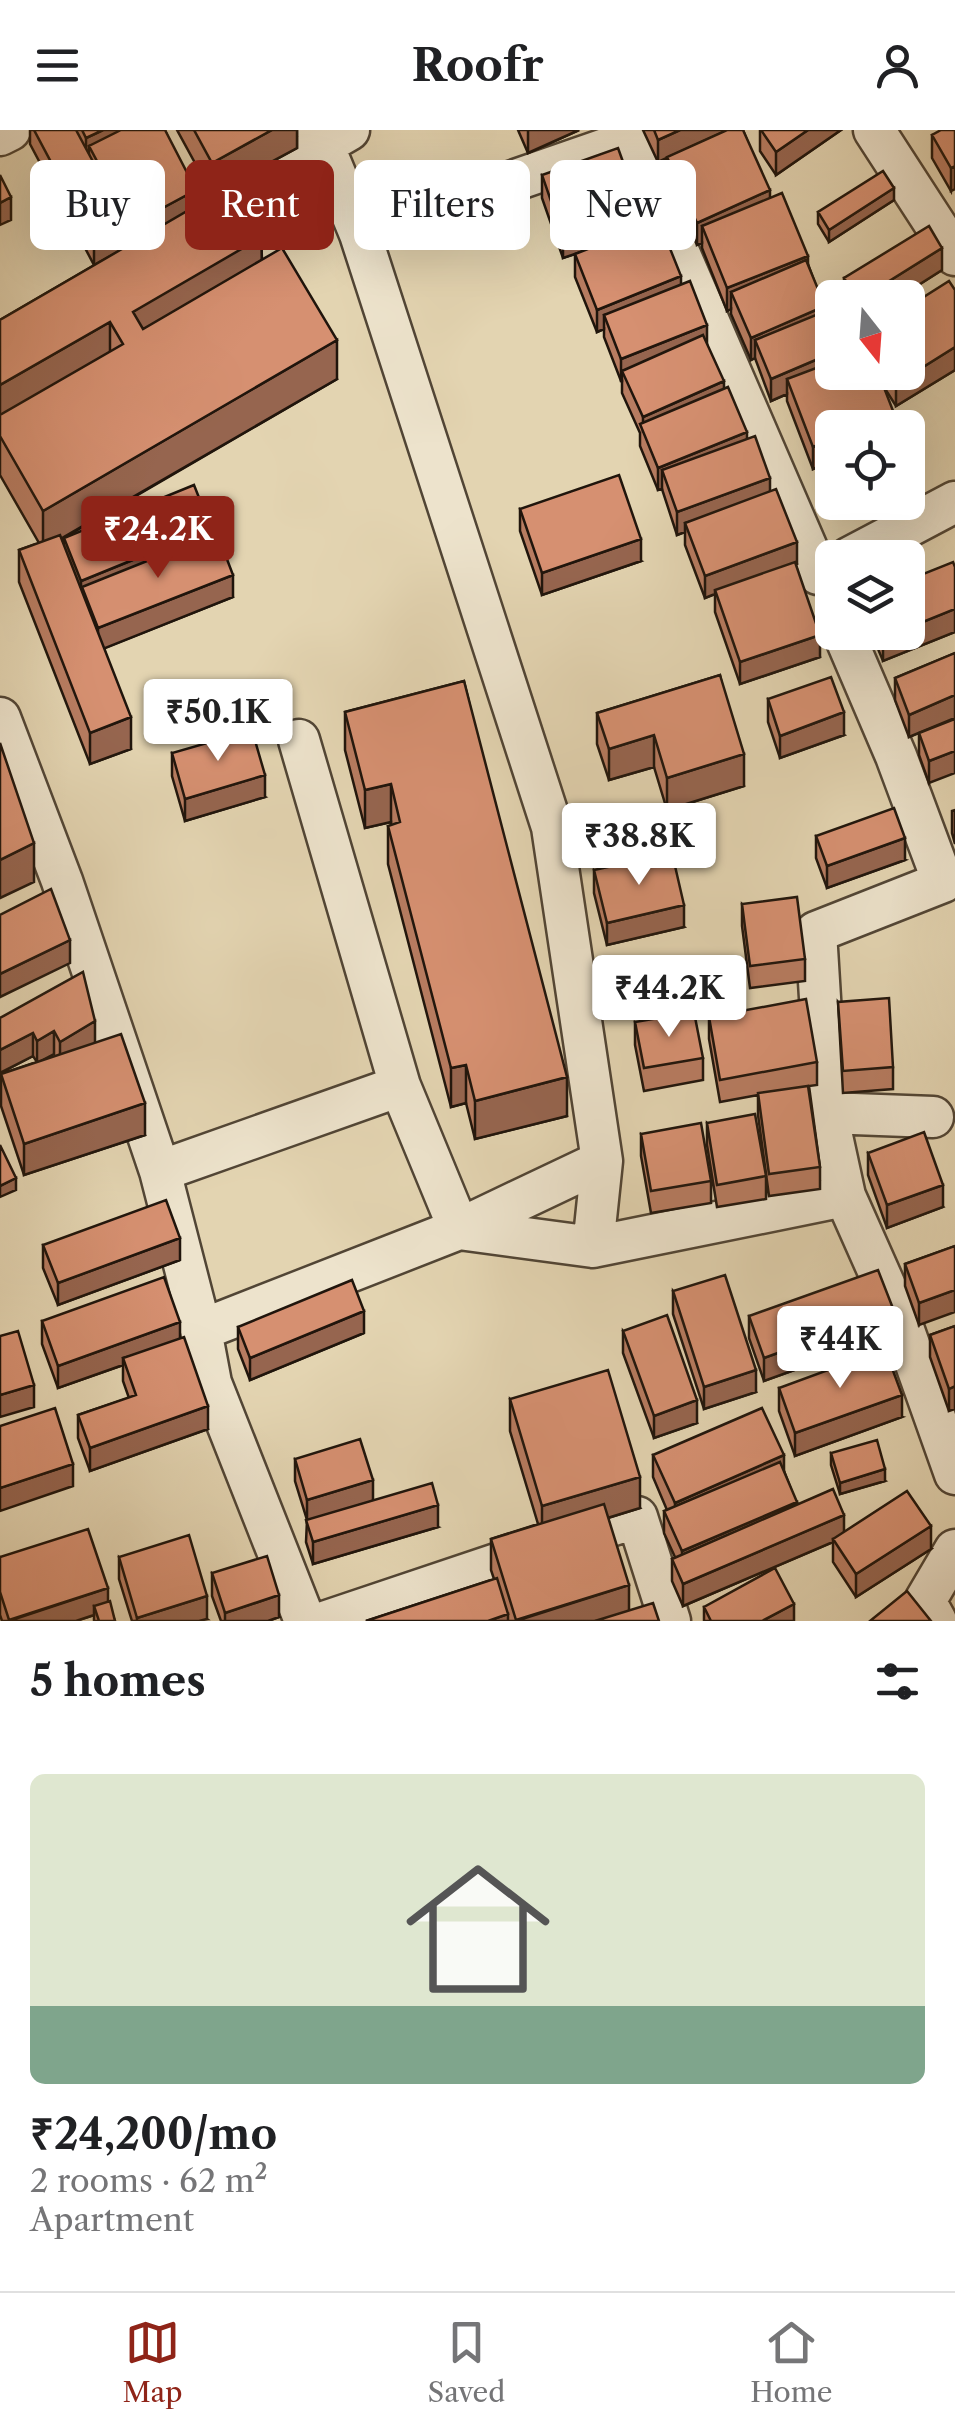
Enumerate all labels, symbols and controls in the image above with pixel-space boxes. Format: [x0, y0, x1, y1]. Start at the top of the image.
text: Roofr [411, 37, 544, 93]
icon: menu [30, 38, 85, 93]
icon: person [870, 38, 925, 93]
chip: Buy [30, 160, 165, 250]
chip: Rent [185, 160, 334, 250]
chip: Filters [354, 160, 530, 250]
chip: New [550, 160, 696, 250]
north arrow [815, 280, 925, 390]
map controls [815, 280, 925, 650]
button: locate [815, 410, 925, 520]
pin: ₹24.2K [77, 496, 239, 581]
text: ₹24.2K [103, 509, 213, 548]
button: layers [815, 540, 925, 650]
pin: ₹50.1K [137, 679, 299, 764]
text: ₹50.1K [166, 692, 270, 731]
pin: ₹38.8K [558, 803, 720, 888]
text: ₹38.8K [584, 816, 694, 855]
pin: ₹44.2K [588, 955, 750, 1040]
text: ₹44.2K [614, 968, 724, 1007]
pin: ₹44K [781, 1306, 899, 1391]
text: ₹44K [799, 1319, 881, 1358]
icon: filters [870, 1654, 925, 1709]
text: 5 homes [30, 1655, 206, 1707]
icon: home [388, 1839, 568, 2019]
text: ₹24,200/mo [30, 2108, 277, 2160]
text: 2 rooms · 62 m² [30, 2161, 268, 2200]
text: Apartment [30, 2200, 194, 2239]
tab: Map [122, 2315, 183, 2409]
tab: Saved [428, 2315, 505, 2409]
tab: Home [750, 2315, 833, 2409]

